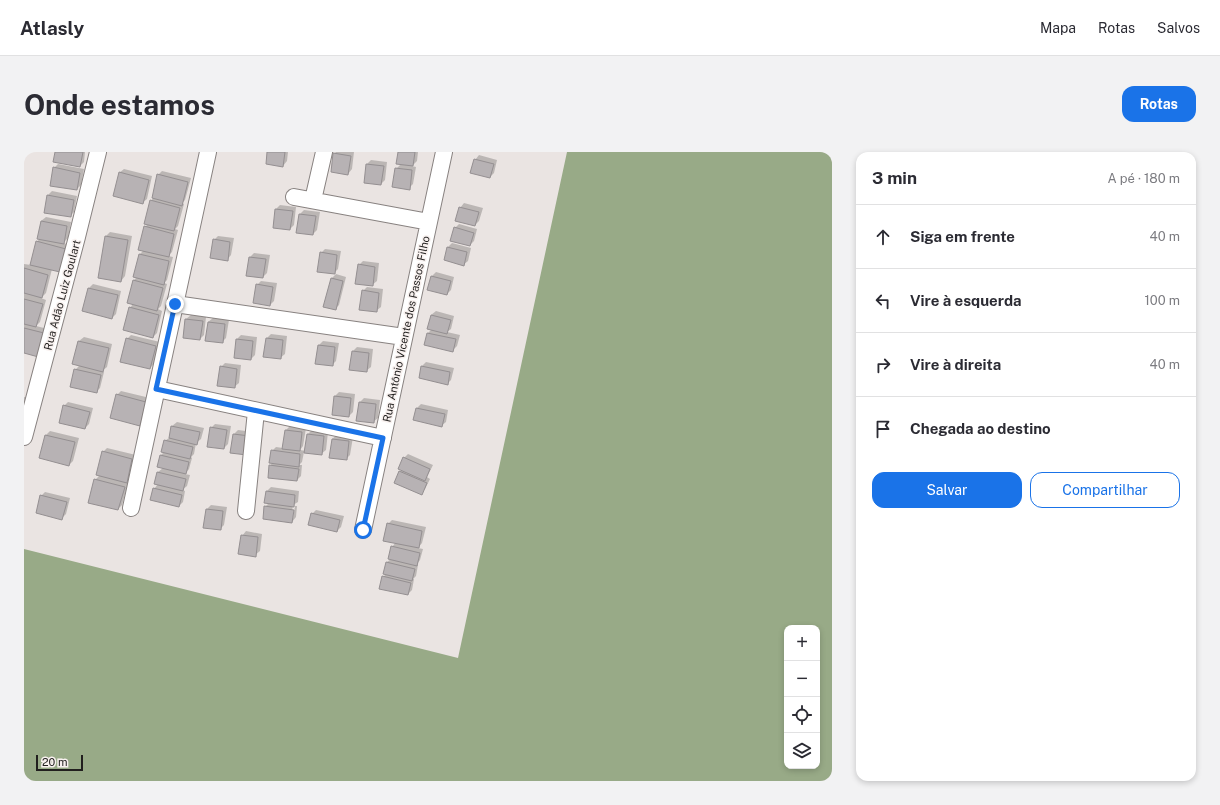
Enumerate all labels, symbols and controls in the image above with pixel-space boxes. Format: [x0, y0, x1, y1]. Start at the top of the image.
text: Atlasly [20, 17, 84, 39]
text: Mapa [1040, 20, 1076, 36]
text: Rotas [1098, 20, 1135, 36]
text: Salvos [1157, 20, 1200, 36]
button: Rotas [1122, 86, 1196, 122]
text: Onde estamos [24, 88, 215, 121]
text: 3 min [872, 168, 917, 188]
text: A pé · 180 m [1107, 171, 1180, 186]
icon: ahead [872, 226, 894, 248]
text: Siga em frente [910, 228, 1015, 245]
text: 40 m [1149, 229, 1180, 244]
street label: Rua Antônio Vicente dos Passos Filho [380, 235, 432, 423]
street label: Rua Adão Luiz Goulart [41, 239, 83, 351]
icon: left [872, 290, 894, 312]
text: Vire à esquerda [910, 292, 1022, 309]
text: 100 m [1144, 293, 1180, 308]
route end [166, 295, 184, 313]
icon: right [872, 354, 894, 376]
text: Vire à direita [910, 356, 1001, 373]
text: 40 m [1149, 357, 1180, 372]
icon: arrive [872, 418, 894, 440]
text: Chegada ao destino [910, 420, 1051, 437]
button: Salvar [872, 472, 1022, 508]
button: Compartilhar [1030, 472, 1180, 508]
route start [354, 521, 372, 539]
map controls [784, 625, 820, 769]
button: + [784, 625, 820, 661]
button: − [784, 661, 820, 697]
button: locate [784, 697, 820, 733]
button: layers [784, 733, 820, 769]
scale bar [36, 753, 83, 772]
text: 20 m [42, 756, 67, 768]

